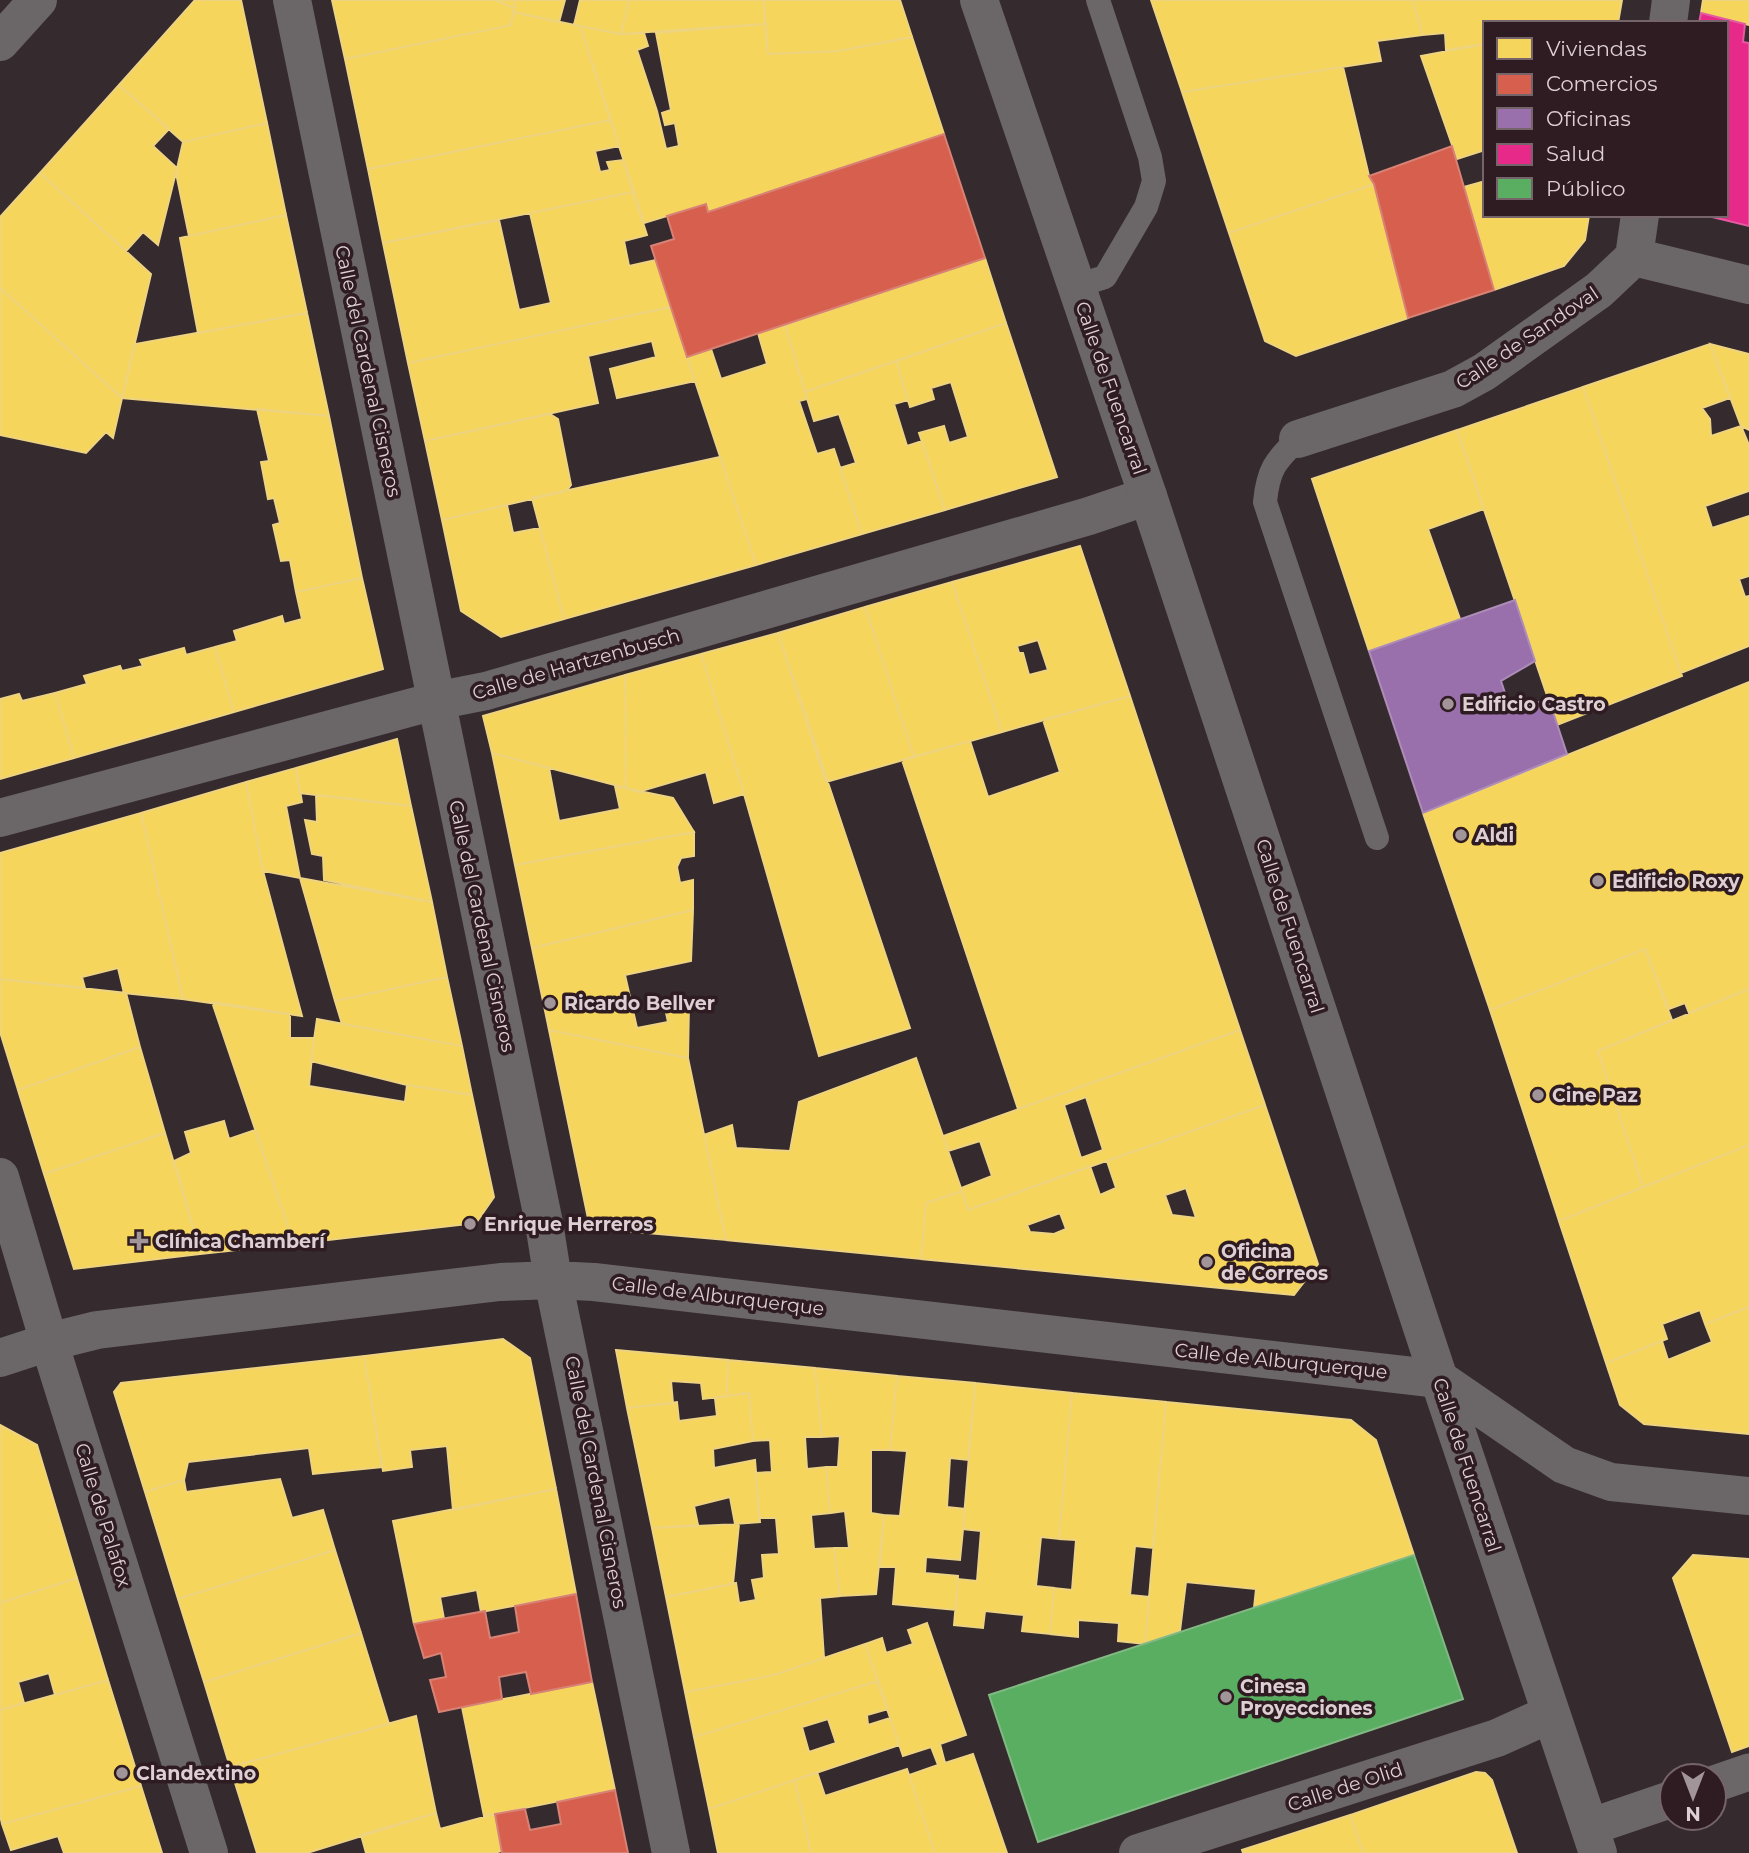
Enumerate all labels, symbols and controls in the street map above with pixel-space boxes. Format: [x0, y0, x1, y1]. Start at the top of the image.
legend [1483, 21, 1728, 217]
text: Viviendas [1546, 36, 1647, 61]
text: Comercios [1546, 71, 1657, 96]
text: Oficinas [1546, 106, 1631, 131]
text: Salud [1546, 141, 1605, 166]
text: Público [1546, 176, 1626, 201]
street label: Calle del Cardenal Cisneros [330, 243, 406, 499]
street label: Calle de Sandoval [1451, 282, 1603, 394]
street label: Calle de Fuencarral [1071, 298, 1151, 478]
street label: Calle de Hartzenbusch [469, 623, 683, 705]
place label: Edificio Castro [1462, 693, 1606, 716]
marker: Edificio Castro [1440, 696, 1456, 712]
street label: Calle del Cardenal Cisneros [444, 798, 520, 1054]
place label: Aldi [1474, 824, 1514, 847]
marker: Aldi [1453, 827, 1469, 843]
street label: Calle de Fuencarral [1251, 836, 1329, 1016]
place label: Edificio Roxy [1612, 870, 1740, 893]
marker: Edificio Roxy [1590, 873, 1606, 889]
place label: Ricardo Bellver [564, 992, 715, 1015]
marker: Ricardo Bellver [542, 995, 558, 1011]
place label: Cine Paz [1552, 1084, 1638, 1107]
marker: Cine Paz [1530, 1087, 1546, 1103]
place label: Enrique Herreros [484, 1213, 653, 1236]
marker: Enrique Herreros [462, 1216, 478, 1232]
place label: Clínica Chamberí [155, 1230, 326, 1253]
marker: Clínica Chamberí [129, 1231, 149, 1251]
place label: Oficina de Correos [1221, 1240, 1328, 1285]
marker: Oficina de Correos [1199, 1254, 1215, 1270]
street label: Calle de Alburquerque [610, 1272, 826, 1320]
street label: Calle de Alburquerque [1173, 1338, 1389, 1384]
street label: Calle del Cardenal Cisneros [560, 1354, 632, 1610]
street label: Calle de Fuencarral [1428, 1375, 1506, 1555]
street label: Calle de Palafox [70, 1440, 136, 1590]
place label: Cinesa Proyecciones [1240, 1675, 1373, 1720]
marker: Cinesa Proyecciones [1218, 1689, 1234, 1705]
street label: Calle de Olid [1285, 1758, 1405, 1816]
place label: Clandextino [136, 1762, 256, 1785]
north arrow [1658, 1762, 1728, 1832]
marker: Clandextino [114, 1765, 130, 1781]
text: N [1685, 1802, 1701, 1825]

